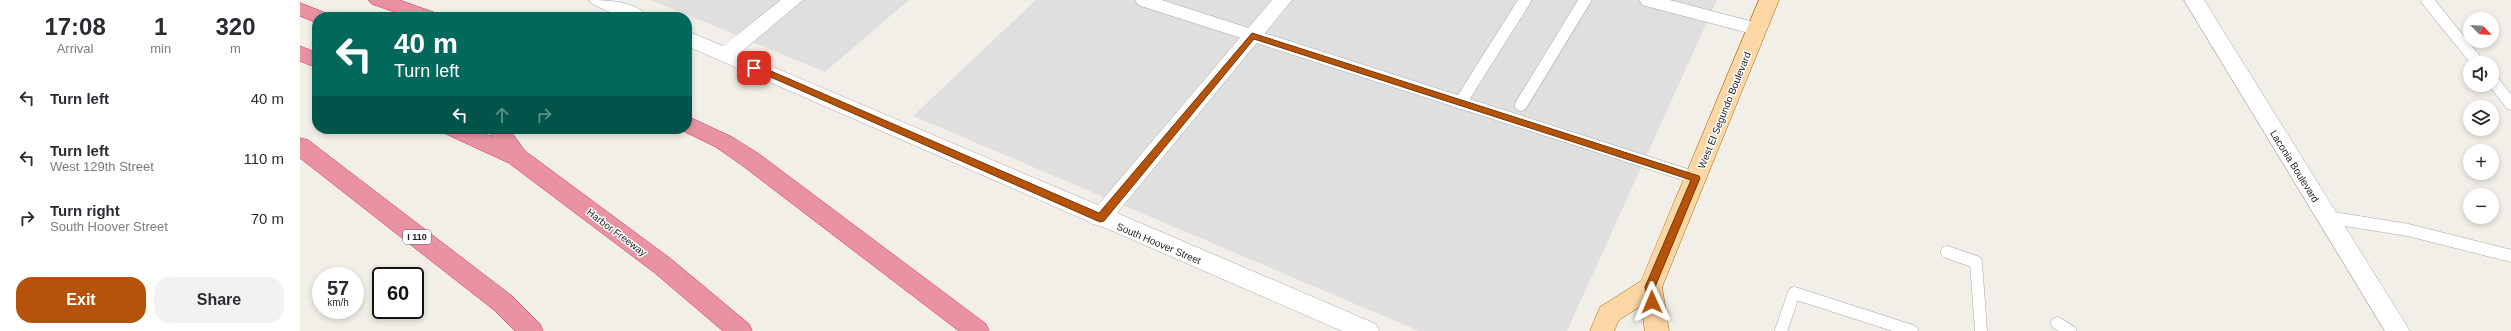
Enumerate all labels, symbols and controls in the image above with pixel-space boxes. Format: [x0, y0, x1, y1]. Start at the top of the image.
north arrow [2463, 12, 2499, 48]
map controls [2463, 12, 2499, 224]
text: 17:08 [44, 13, 106, 40]
text: 1 [154, 13, 167, 40]
text: 320 [216, 13, 256, 40]
icon: left [328, 28, 380, 80]
text: 40 m [394, 28, 458, 59]
text: Arrival [57, 41, 94, 56]
text: min [150, 41, 171, 56]
text: m [230, 41, 241, 56]
street label: West El Segundo Boulevard [1696, 50, 1753, 170]
pin [737, 51, 771, 85]
button: sound [2463, 56, 2499, 92]
icon: arrive [743, 57, 765, 79]
text: Turn left [394, 61, 459, 81]
icon: left [16, 87, 38, 109]
text: Turn left [50, 90, 109, 107]
text: 40 m [251, 90, 284, 107]
button: layers [2463, 100, 2499, 136]
icon: left [449, 104, 471, 126]
icon: ahead [491, 104, 513, 126]
icon: right [533, 104, 555, 126]
street label: Laconia Boulevard [2268, 128, 2321, 204]
text: Turn left [50, 142, 109, 159]
button: + [2463, 144, 2499, 180]
icon: left [16, 147, 38, 169]
text: 110 m [243, 150, 284, 167]
text: West 129th Street [50, 159, 154, 174]
button: − [2463, 188, 2499, 224]
text: Turn right [50, 202, 120, 219]
street label: Harbor Freeway [585, 206, 649, 258]
icon: right [16, 207, 38, 229]
text: 70 m [251, 210, 284, 227]
text: South Hoover Street [50, 219, 168, 234]
street label: South Hoover Street [1115, 221, 1203, 266]
road number: I 110 [403, 230, 431, 244]
speed limit sign: 60 [372, 267, 424, 319]
button: Exit [16, 277, 146, 323]
button: Share [154, 277, 284, 323]
text: 57 [327, 277, 349, 299]
position arrow [1631, 281, 1673, 323]
text: km/h [327, 297, 349, 308]

